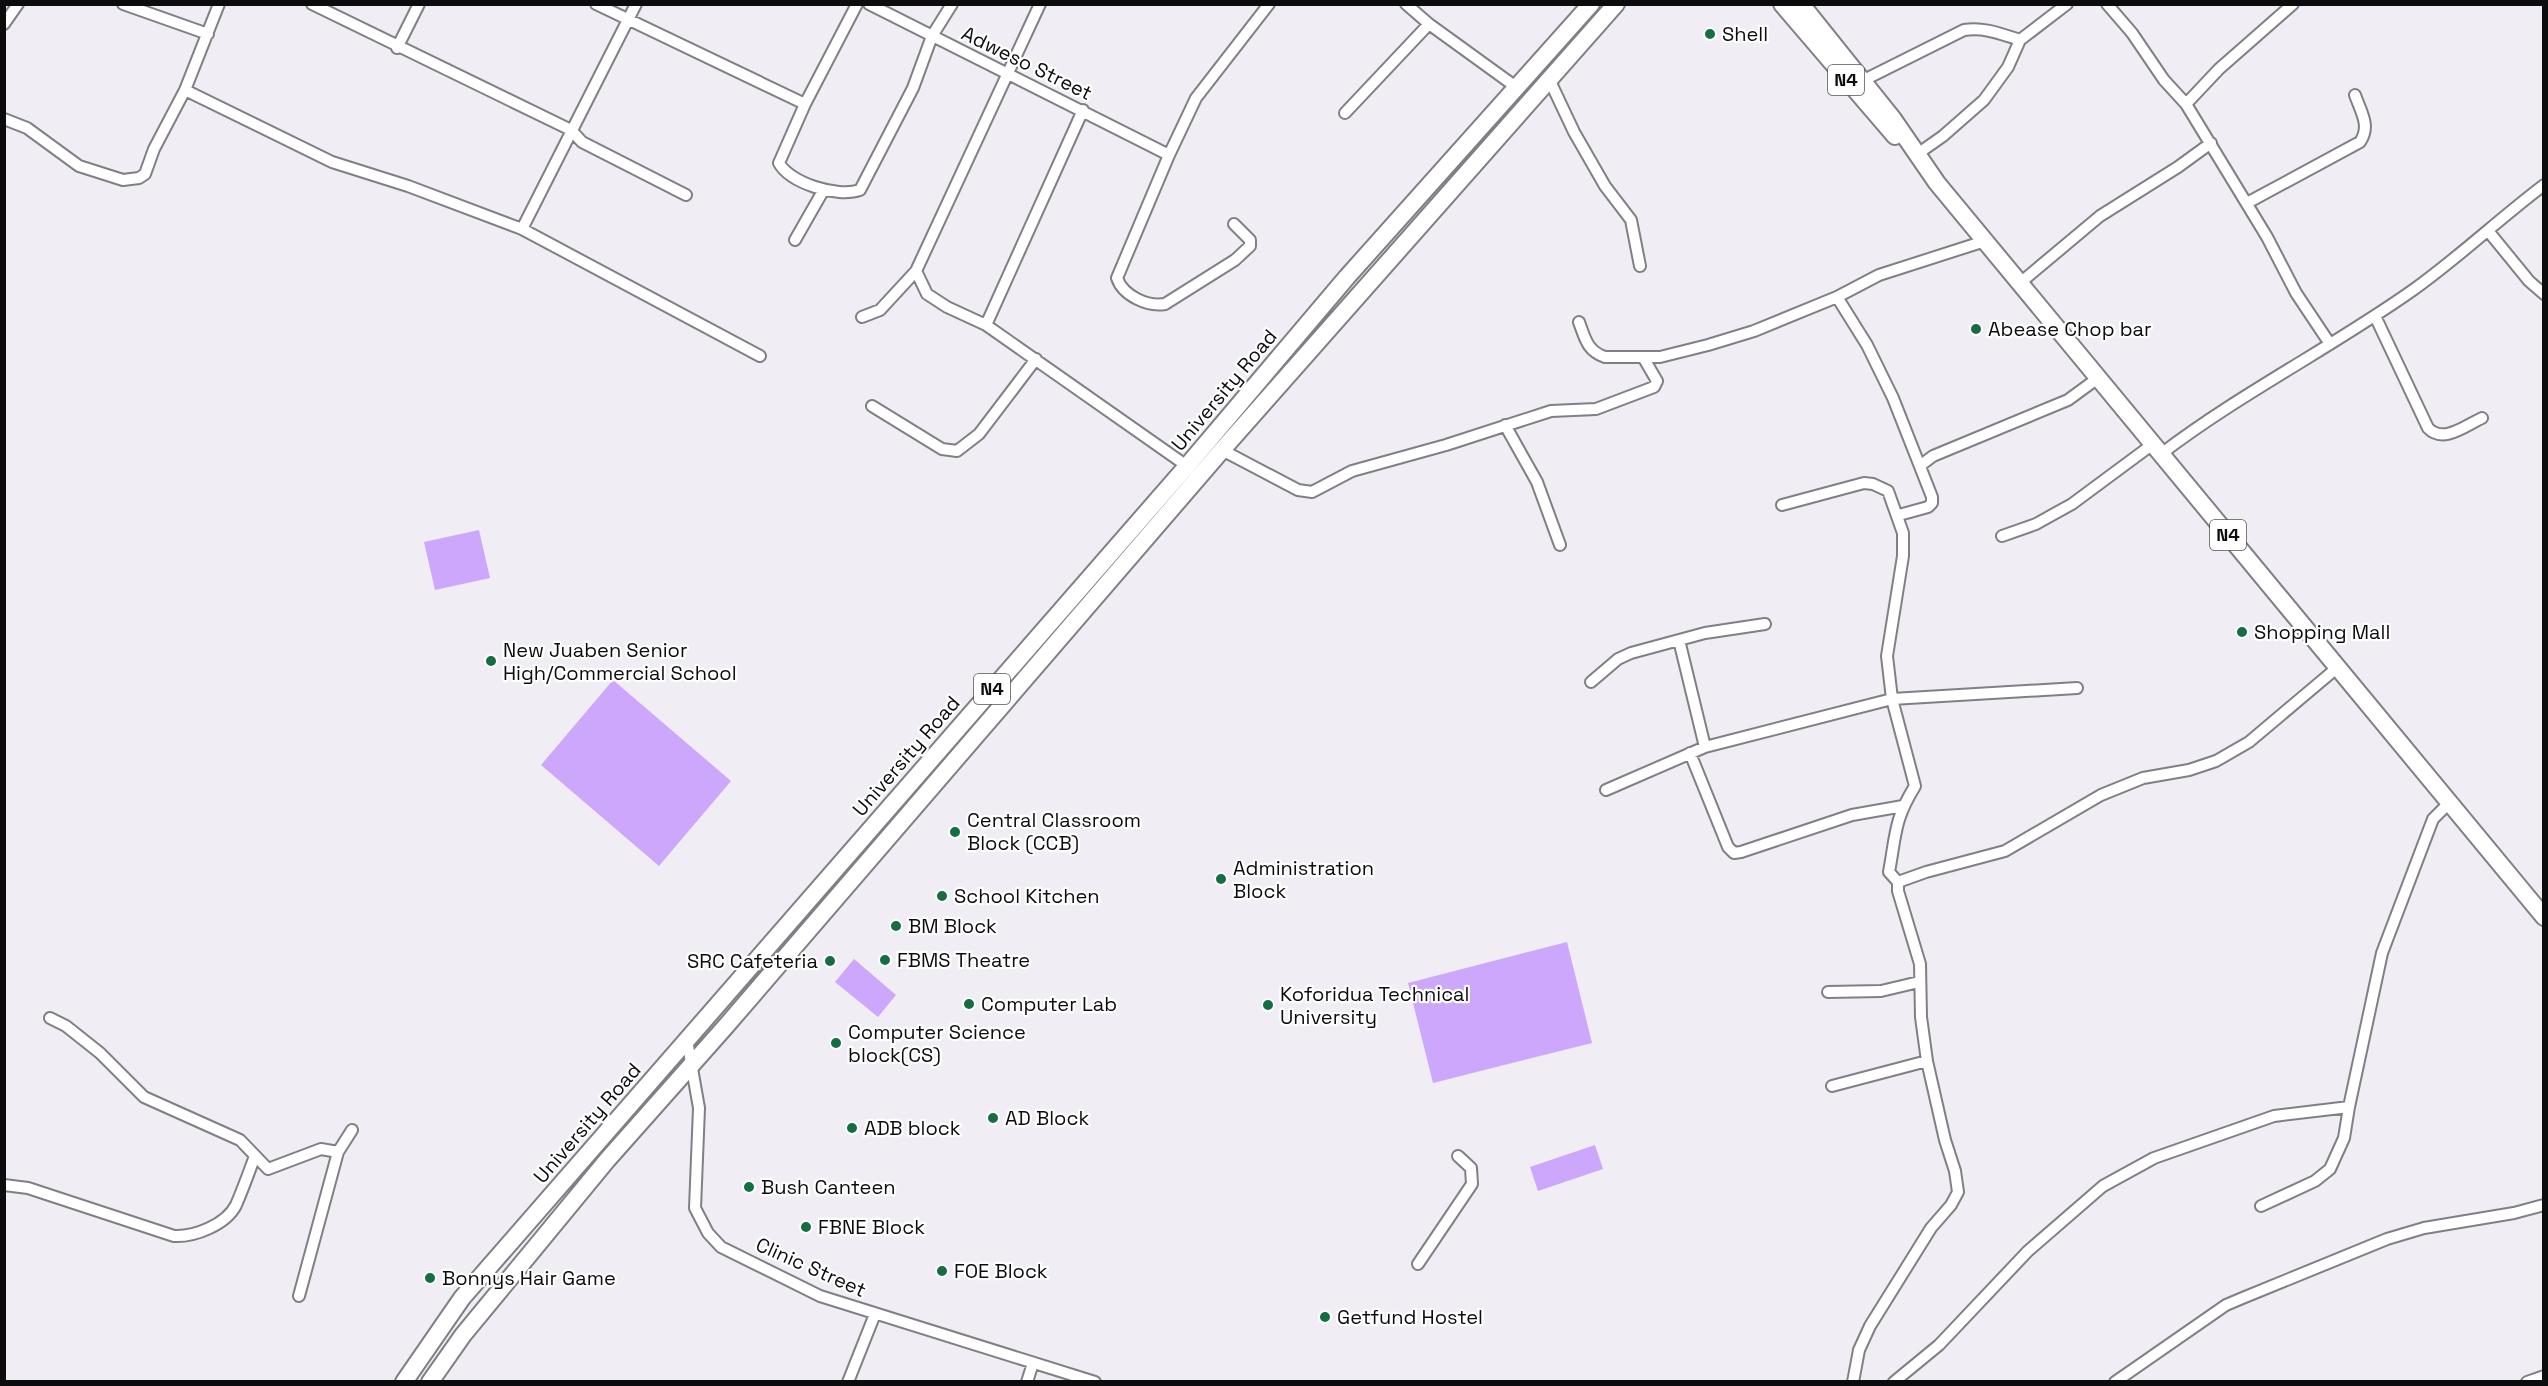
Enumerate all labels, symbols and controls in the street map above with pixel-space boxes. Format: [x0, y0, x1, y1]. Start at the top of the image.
street label: Adweso Street [957, 20, 1097, 106]
place label: Shell [1722, 21, 1768, 47]
marker: Shell [1703, 27, 1717, 41]
road number: N4 [1828, 65, 1864, 95]
place label: Abease Chop bar [1988, 316, 2152, 342]
marker: Abease Chop bar [1969, 322, 1983, 336]
street label: University Road [1165, 324, 1283, 456]
road number: N4 [2210, 520, 2246, 550]
place label: Shopping Mall [2254, 619, 2390, 645]
marker: Shopping Mall [2235, 625, 2249, 639]
place label: New Juaben Senior High/Commercial School [503, 637, 737, 686]
marker: New Juaben Senior High/Commercial School [484, 654, 498, 668]
road number: N4 [974, 674, 1010, 704]
street label: University Road [847, 690, 965, 822]
place label: Central Classroom Block (CCB) [967, 807, 1141, 856]
marker: Central Classroom Block (CCB) [948, 825, 962, 839]
place label: Administration Block [1233, 855, 1374, 904]
marker: Administration Block [1214, 872, 1228, 886]
place label: School Kitchen [954, 883, 1100, 909]
marker: School Kitchen [935, 889, 949, 903]
place label: BM Block [908, 913, 997, 939]
marker: BM Block [889, 919, 903, 933]
place label: FBMS Theatre [897, 947, 1030, 973]
place label: SRC Cafeteria [687, 948, 818, 974]
marker: FBMS Theatre [878, 953, 892, 967]
marker: SRC Cafeteria [823, 954, 837, 968]
place label: Koforidua Technical University [1280, 981, 1470, 1030]
place label: Computer Lab [981, 991, 1117, 1017]
marker: Computer Lab [962, 997, 976, 1011]
marker: Koforidua Technical University [1261, 998, 1275, 1012]
place label: Computer Science block(CS) [848, 1019, 1026, 1068]
marker: Computer Science block(CS) [829, 1036, 843, 1050]
street label: University Road [528, 1057, 646, 1189]
place label: AD Block [1005, 1105, 1089, 1131]
marker: AD Block [986, 1111, 1000, 1125]
place label: ADB block [864, 1115, 961, 1141]
marker: ADB block [845, 1121, 859, 1135]
place label: Bush Canteen [761, 1174, 896, 1200]
marker: Bush Canteen [742, 1180, 756, 1194]
place label: FBNE Block [818, 1214, 925, 1240]
marker: FBNE Block [799, 1220, 813, 1234]
street label: Clinic Street [752, 1231, 870, 1303]
place label: FOE Block [954, 1258, 1048, 1284]
marker: FOE Block [935, 1264, 949, 1278]
place label: Bonnys Hair Game [442, 1265, 616, 1291]
marker: Bonnys Hair Game [423, 1271, 437, 1285]
place label: Getfund Hostel [1337, 1304, 1483, 1330]
marker: Getfund Hostel [1318, 1310, 1332, 1324]

